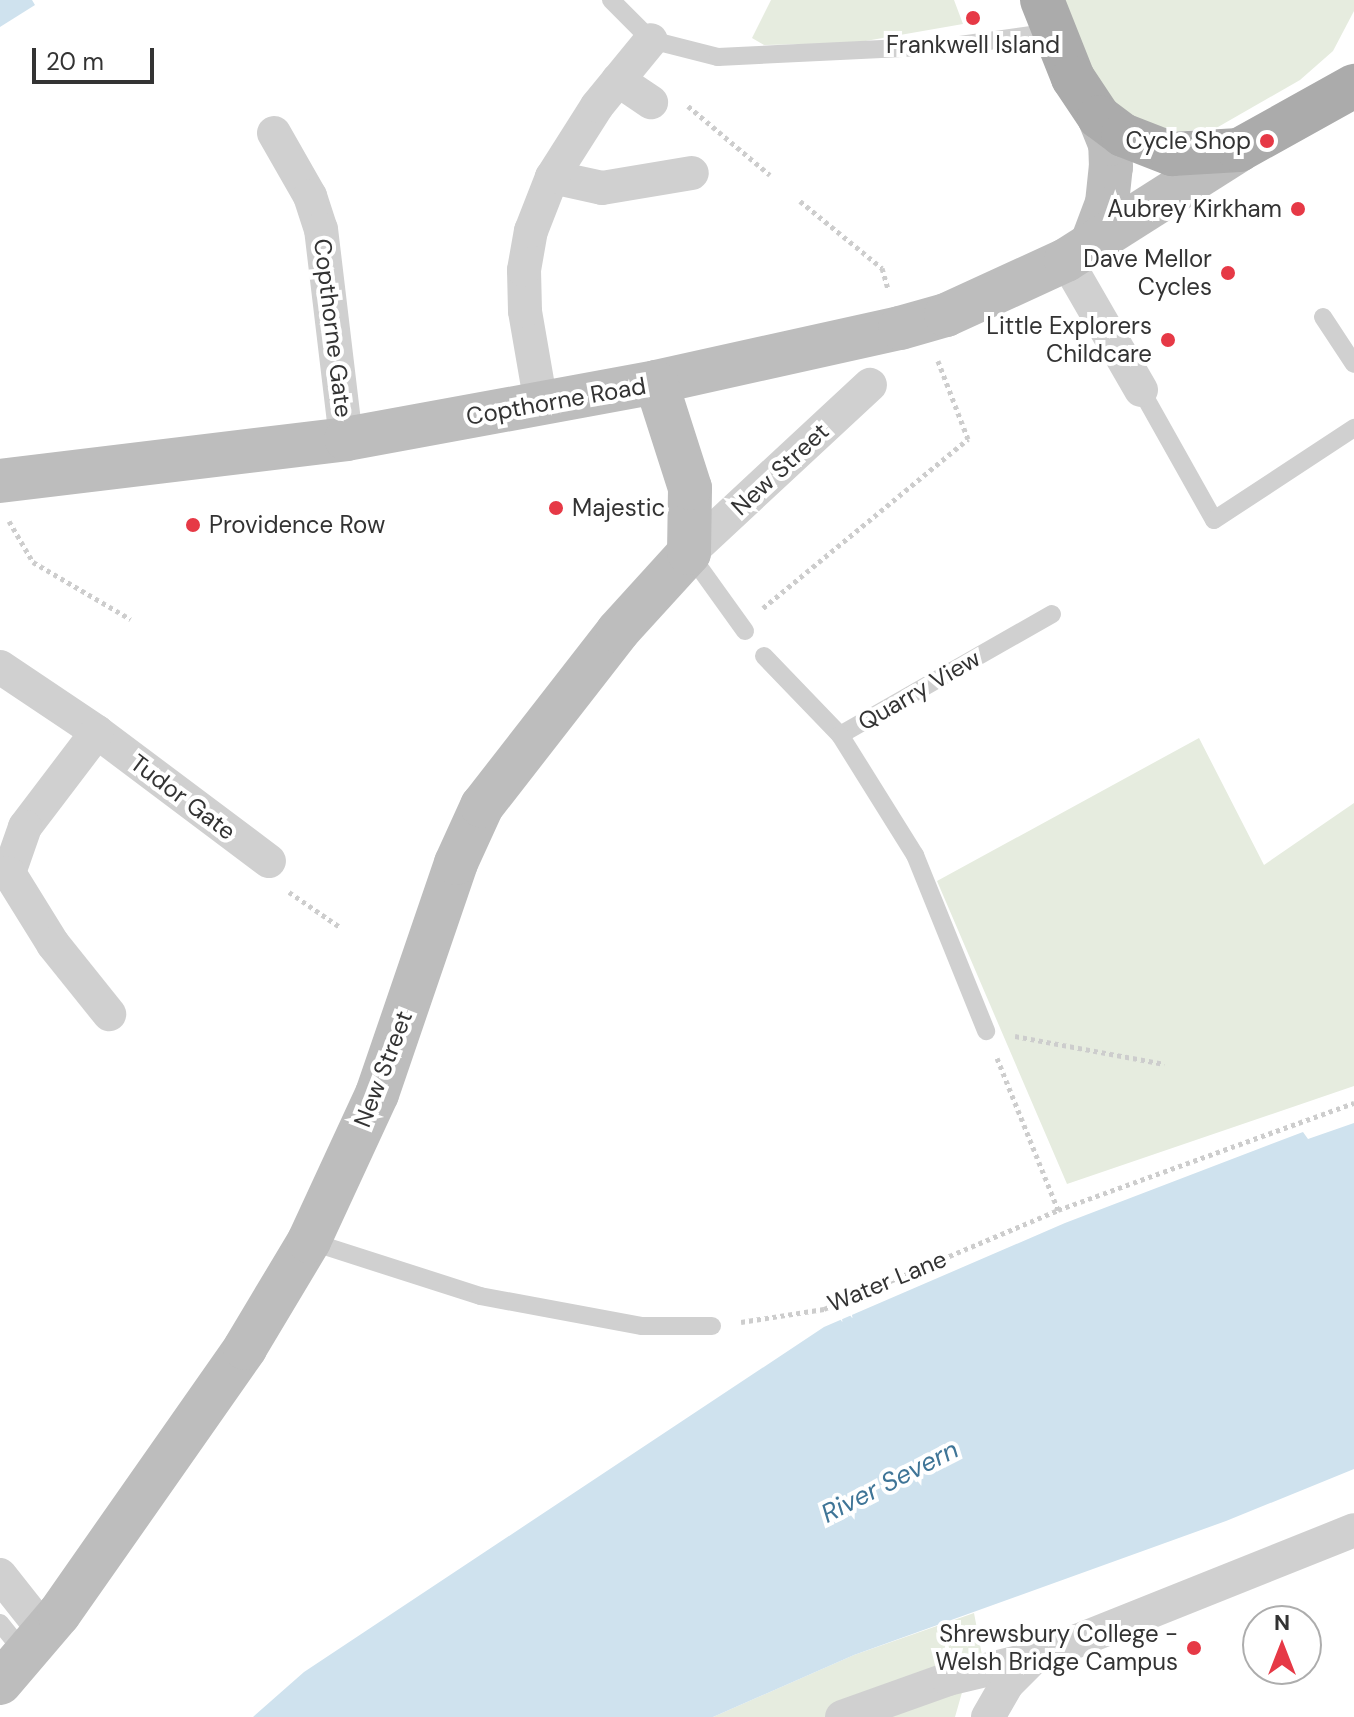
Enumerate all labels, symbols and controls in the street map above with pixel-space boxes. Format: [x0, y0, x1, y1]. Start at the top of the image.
marker: Frankwell Island [964, 9, 982, 27]
place label: Frankwell Island [886, 31, 1060, 59]
scale bar [36, 32, 158, 82]
text: 20 m [46, 46, 104, 77]
place label: Cycle Shop [1126, 127, 1251, 155]
marker: Cycle Shop [1258, 132, 1276, 150]
place label: Aubrey Kirkham [1107, 195, 1282, 223]
marker: Aubrey Kirkham [1289, 200, 1307, 218]
street label: Copthorne Gate [308, 237, 358, 419]
place label: Dave Mellor Cycles [1083, 245, 1212, 301]
marker: Dave Mellor Cycles [1219, 264, 1237, 282]
place label: Little Explorers Childcare [986, 312, 1152, 368]
marker: Little Explorers Childcare [1159, 331, 1177, 349]
street label: Copthorne Road [464, 371, 648, 431]
street label: New Street [725, 417, 835, 521]
place label: Majestic [572, 494, 665, 522]
marker: Majestic [547, 499, 565, 517]
place label: Providence Row [209, 511, 385, 539]
marker: Providence Row [184, 516, 202, 534]
street label: Quarry View [853, 643, 985, 737]
street label: Tudor Gate [125, 748, 241, 846]
street label: New Street [348, 1007, 418, 1131]
street label: Water Lane [823, 1244, 951, 1318]
water label: River Severn [816, 1434, 964, 1530]
north arrow [1242, 1605, 1322, 1685]
text: N [1274, 1608, 1290, 1637]
place label: Shrewsbury College - Welsh Bridge Campus [935, 1620, 1178, 1676]
marker: Shrewsbury College - Welsh Bridge Campus [1185, 1639, 1203, 1657]

